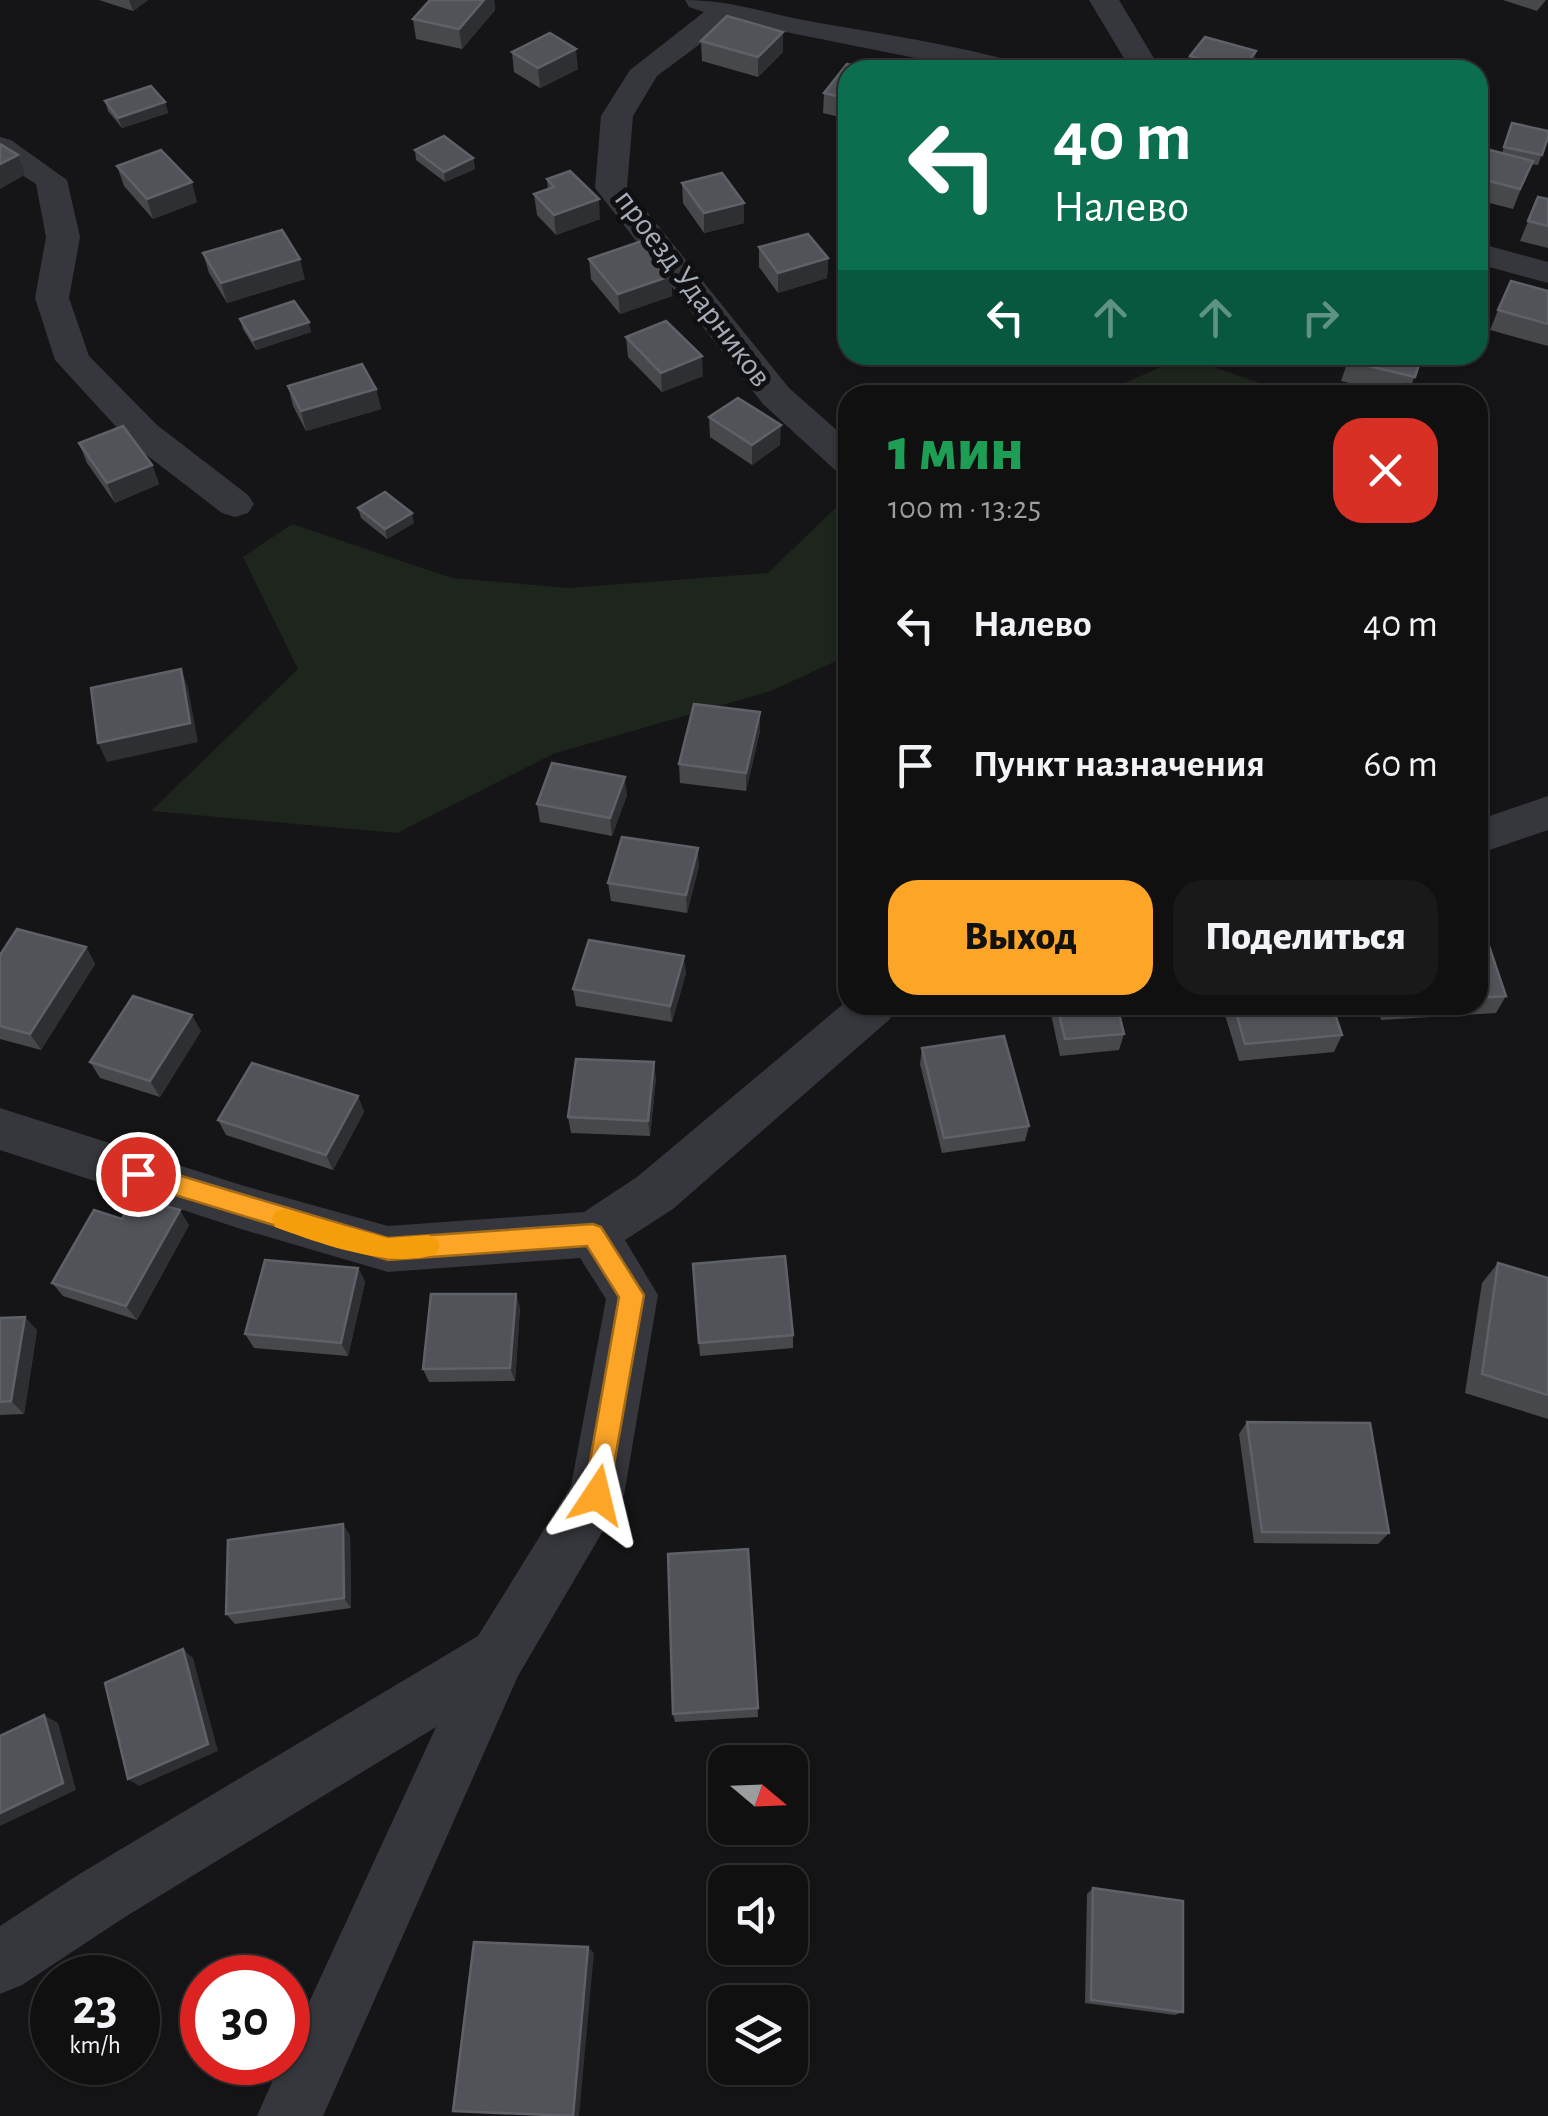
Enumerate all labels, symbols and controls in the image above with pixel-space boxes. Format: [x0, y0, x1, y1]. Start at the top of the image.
icon: left [888, 100, 1018, 230]
text: 40 m [1053, 103, 1192, 173]
street label: проезд Ударников [609, 183, 777, 393]
text: Налево [1053, 185, 1189, 230]
icon: left [978, 290, 1033, 345]
icon: ahead [1083, 290, 1138, 345]
icon: ahead [1188, 290, 1243, 345]
icon: right [1293, 290, 1348, 345]
button: close [1333, 418, 1438, 523]
text: 1 мин [888, 421, 1024, 481]
text: 100 m · 13:25 [888, 492, 1041, 524]
icon: left [888, 598, 943, 653]
text: Налево [973, 606, 1092, 644]
text: 40 m [1363, 606, 1438, 644]
icon: arrive [888, 738, 943, 793]
text: Пункт назначения [973, 746, 1265, 784]
text: 60 m [1363, 746, 1438, 784]
button: Выход [888, 880, 1153, 995]
button: Поделиться [1173, 880, 1438, 995]
pin [96, 1132, 181, 1217]
icon: arrive [111, 1147, 166, 1202]
position arrow [545, 1443, 649, 1547]
north arrow [708, 1745, 808, 1845]
map controls [708, 1745, 808, 2085]
button: sound [708, 1865, 808, 1965]
speed limit sign: 30 [180, 1955, 310, 2085]
text: 23 [72, 1983, 118, 2033]
button: layers [708, 1985, 808, 2085]
text: km/h [69, 2033, 121, 2058]

